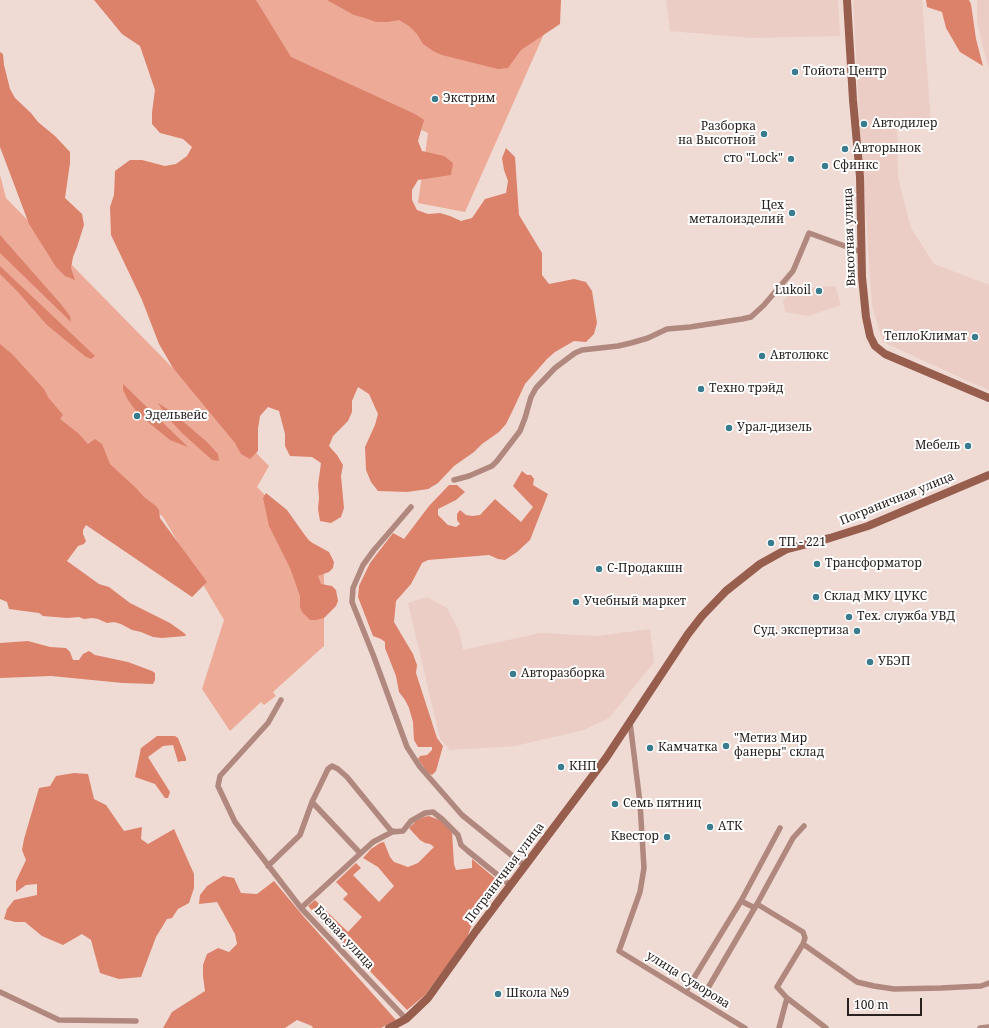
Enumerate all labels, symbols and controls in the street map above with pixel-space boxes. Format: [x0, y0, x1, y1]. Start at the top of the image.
place label: Тойота Центр [803, 65, 887, 79]
marker: Тойота Центр [790, 67, 800, 77]
place label: Экстрим [443, 92, 496, 106]
marker: Экстрим [430, 94, 440, 104]
place label: Автодилер [872, 117, 937, 131]
marker: Автодилер [859, 119, 869, 129]
place label: Разборка на Высотной [678, 120, 756, 148]
marker: Разборка на Высотной [759, 129, 769, 139]
place label: Авторынок [853, 142, 921, 156]
marker: Авторынок [840, 144, 850, 154]
place label: сто "Lock" [724, 152, 783, 166]
marker: сто "Lock" [786, 154, 796, 164]
place label: Сфинкс [833, 159, 878, 173]
marker: Сфинкс [820, 161, 830, 171]
street label: Высотная улица [841, 187, 859, 287]
place label: Цех металоизделий [689, 199, 784, 227]
marker: Цех металоизделий [787, 208, 797, 218]
place label: Lukoil [775, 284, 811, 298]
marker: Lukoil [814, 286, 824, 296]
place label: ТеплоКлимат [884, 330, 967, 344]
marker: ТеплоКлимат [970, 332, 980, 342]
place label: Автолюкс [770, 349, 829, 363]
marker: Автолюкс [757, 351, 767, 361]
place label: Техно трэйд [709, 382, 783, 396]
marker: Техно трэйд [696, 384, 706, 394]
place label: Эдельвейс [145, 409, 207, 423]
marker: Эдельвейс [132, 411, 142, 421]
place label: Урал-дизель [737, 421, 812, 435]
marker: Урал-дизель [724, 423, 734, 433]
place label: Мебель [915, 439, 960, 453]
marker: Мебель [963, 441, 973, 451]
street label: Пограничная улица [838, 469, 956, 529]
place label: ТП - 221 [779, 536, 826, 550]
marker: ТП - 221 [766, 538, 776, 548]
place label: Трансформатор [825, 557, 922, 571]
marker: Трансформатор [812, 559, 822, 569]
place label: С-Продакшн [607, 562, 683, 576]
marker: С-Продакшн [594, 564, 604, 574]
place label: Склад МКУ ЦУКС [824, 590, 927, 604]
marker: Склад МКУ ЦУКС [811, 592, 821, 602]
place label: Учебный маркет [584, 595, 686, 609]
marker: Учебный маркет [571, 597, 581, 607]
place label: Тех. служба УВД [857, 610, 955, 624]
marker: Тех. служба УВД [844, 612, 854, 622]
place label: Суд. экспертиза [753, 624, 849, 638]
marker: Суд. экспертиза [852, 626, 862, 636]
place label: УБЭП [878, 655, 910, 669]
marker: УБЭП [865, 657, 875, 667]
place label: Авторазборка [521, 667, 605, 681]
marker: Авторазборка [508, 669, 518, 679]
place label: "Метиз Мир фанеры" склад [734, 732, 824, 760]
place label: Камчатка [658, 741, 718, 755]
marker: "Метиз Мир фанеры" склад [721, 741, 731, 751]
marker: Камчатка [645, 743, 655, 753]
place label: КНП [569, 760, 596, 774]
marker: КНП [556, 762, 566, 772]
place label: Семь пятниц [623, 797, 701, 811]
marker: Семь пятниц [610, 799, 620, 809]
street label: Пограничная улица [462, 820, 548, 926]
place label: АТК [718, 820, 742, 834]
marker: АТК [705, 822, 715, 832]
place label: Квестор [611, 830, 659, 844]
marker: Квестор [662, 832, 672, 842]
street label: Боевая улица [311, 903, 377, 973]
street label: улица Суворова [643, 948, 733, 1012]
place label: Школа №9 [506, 987, 569, 1001]
marker: Школа №9 [493, 989, 503, 999]
scale bar [849, 990, 924, 1016]
text: 100 m [854, 996, 889, 1013]

